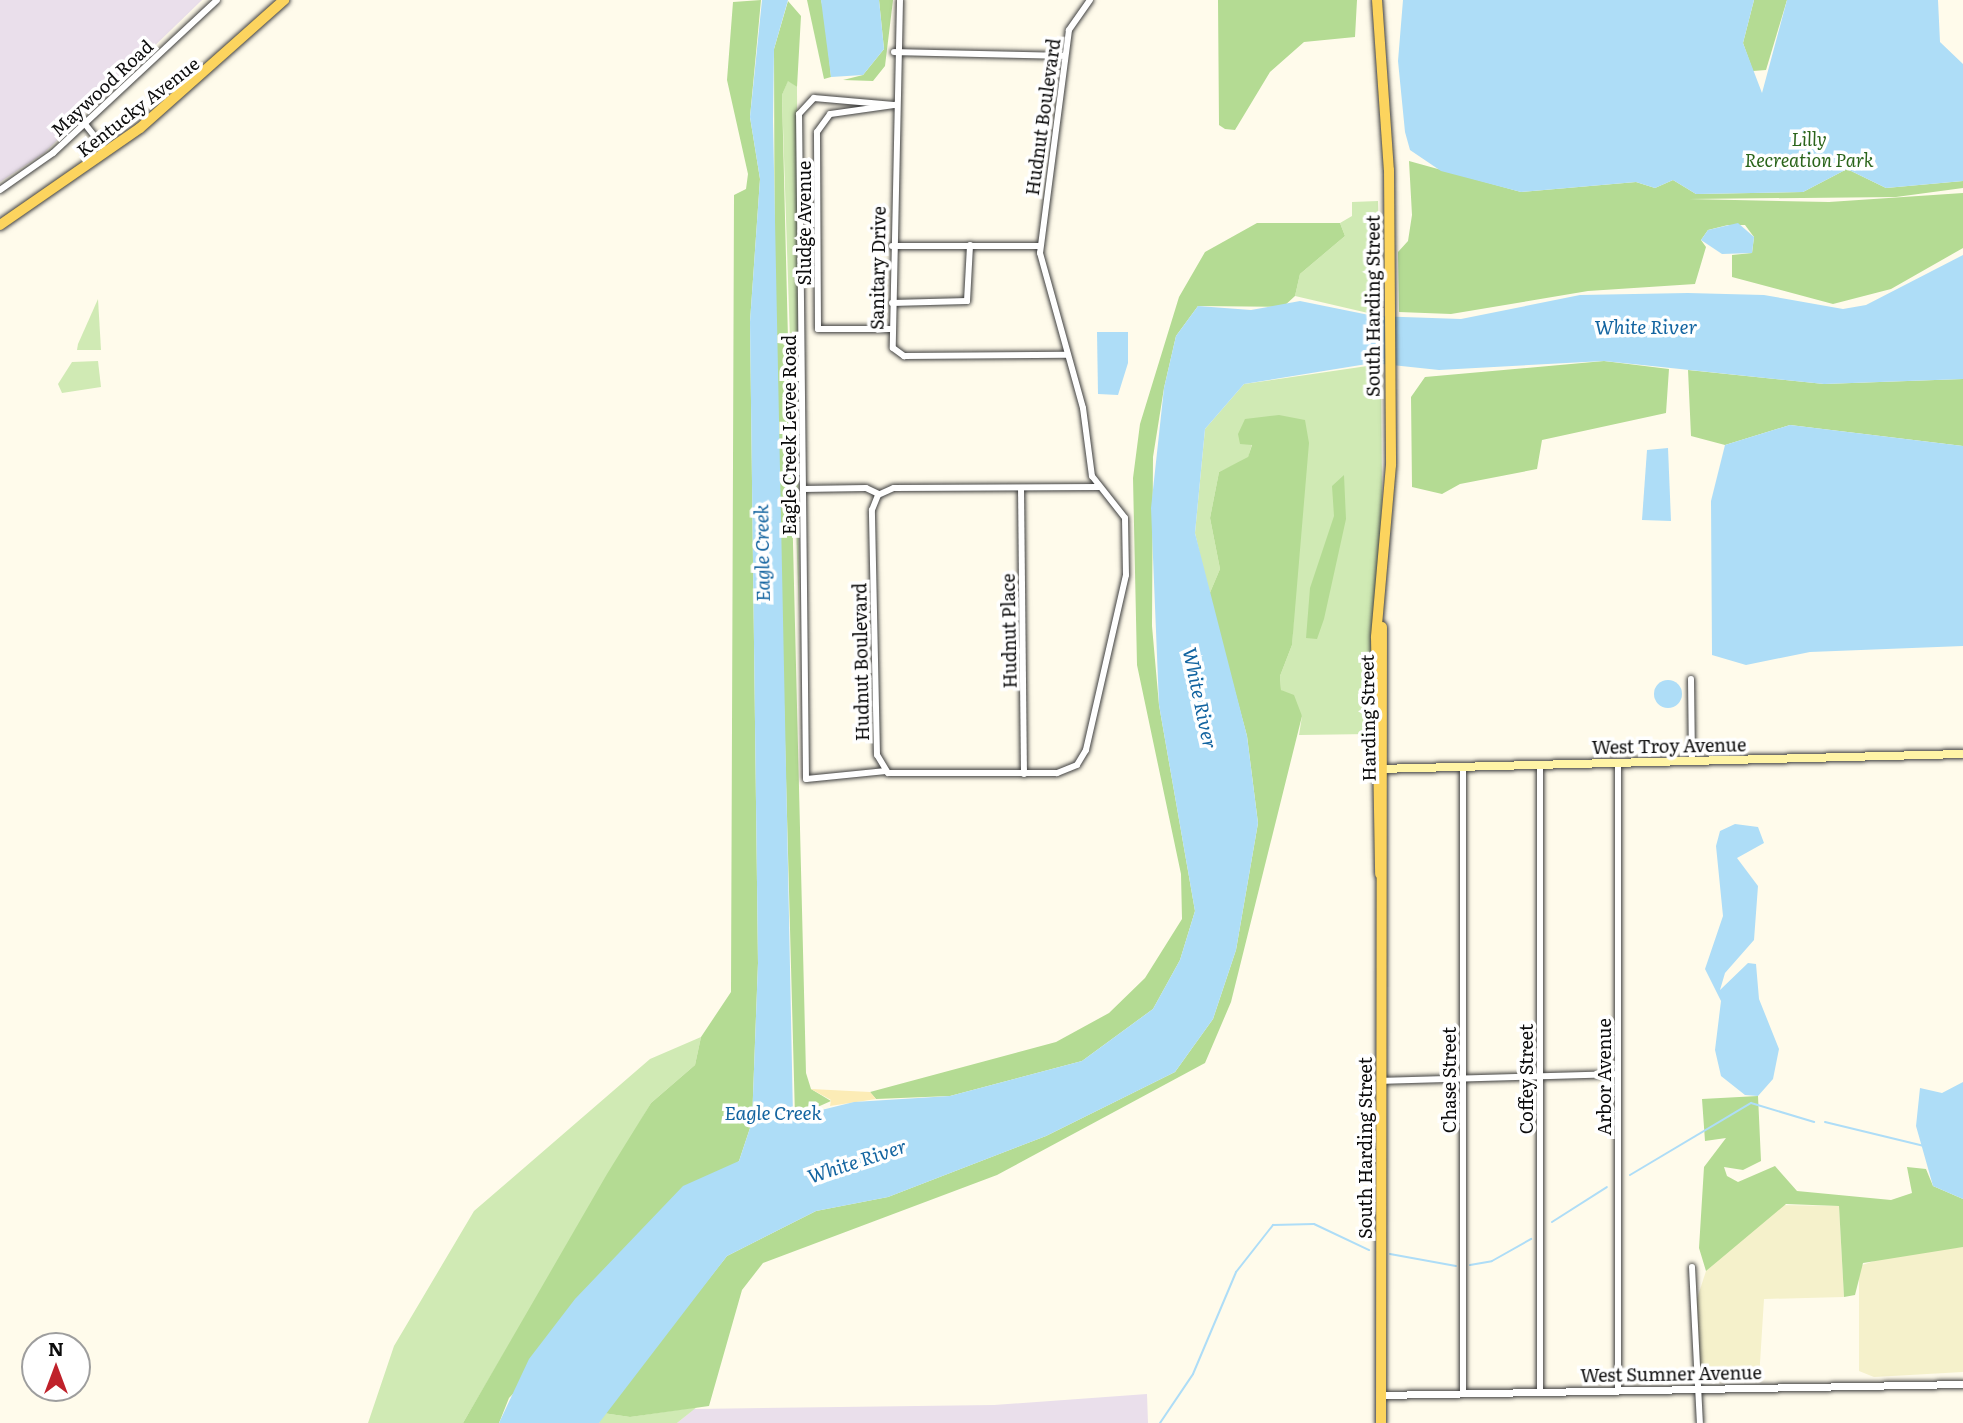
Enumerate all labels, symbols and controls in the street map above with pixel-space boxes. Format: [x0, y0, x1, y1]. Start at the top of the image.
street label: Maywood Road [47, 35, 157, 141]
street label: Hudnut Boulevard [1021, 37, 1065, 197]
street label: Kentucky Avenue [73, 53, 203, 161]
park label: Lilly Recreation Park [1744, 129, 1874, 172]
street label: Sludge Avenue [793, 161, 815, 285]
street label: Sanitary Drive [866, 206, 890, 330]
street label: South Harding Street [1362, 215, 1384, 397]
water label: White River [1595, 316, 1697, 338]
street label: Eagle Creek Levee Road [778, 335, 800, 535]
water label: Eagle Creek [750, 504, 774, 602]
street label: Hudnut Place [997, 573, 1021, 689]
street label: Hudnut Boulevard [849, 583, 873, 741]
water label: White River [1178, 645, 1222, 751]
street label: Harding Street [1356, 654, 1380, 782]
street label: West Troy Avenue [1592, 734, 1746, 758]
street label: Arbor Avenue [1593, 1018, 1615, 1136]
street label: Coffey Street [1515, 1024, 1537, 1134]
street label: Chase Street [1438, 1027, 1460, 1133]
street label: South Harding Street [1354, 1057, 1376, 1239]
water label: Eagle Creek [724, 1102, 822, 1124]
water label: White River [805, 1134, 909, 1188]
north arrow [21, 1332, 91, 1402]
text: N [48, 1334, 64, 1362]
street label: West Sumner Avenue [1580, 1362, 1762, 1386]

